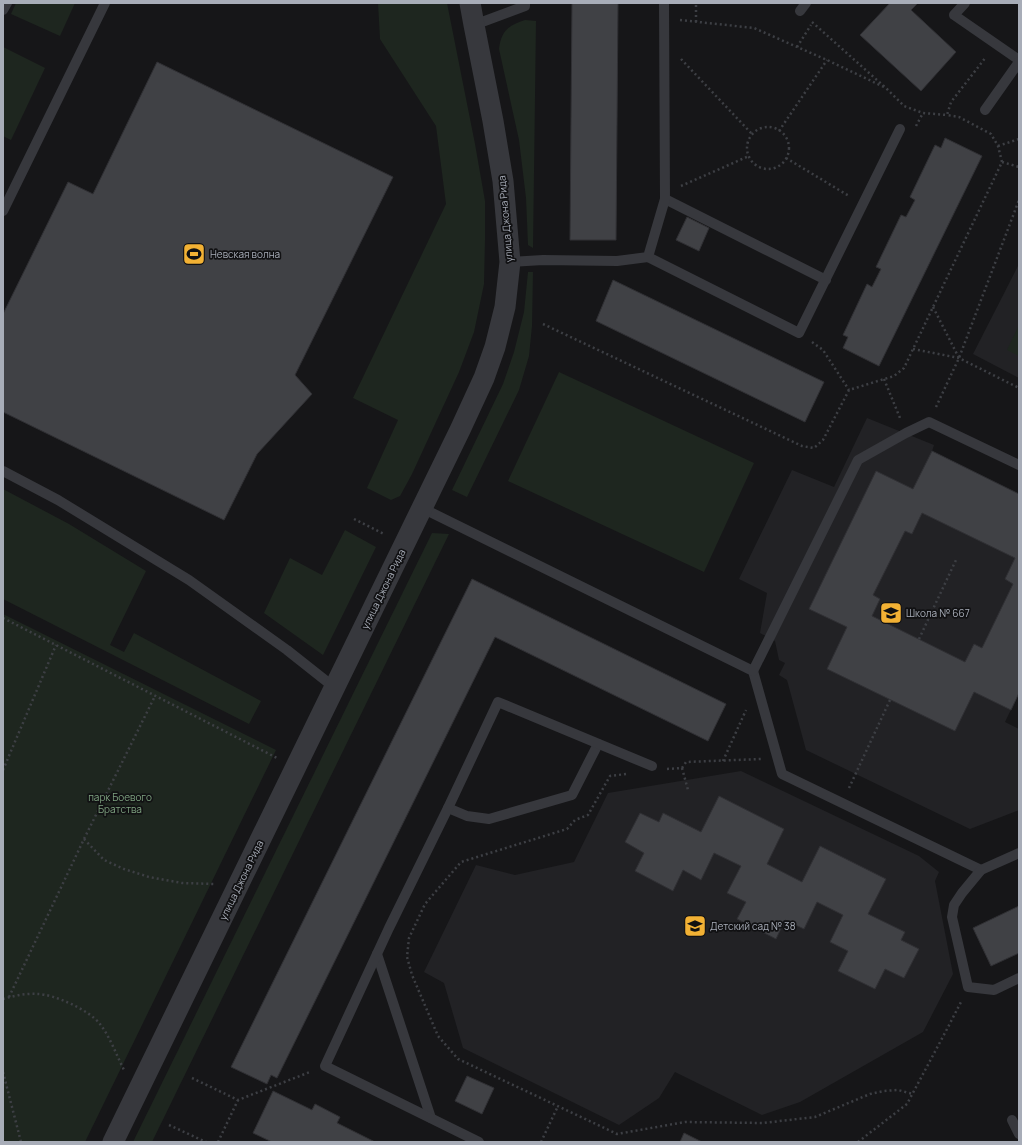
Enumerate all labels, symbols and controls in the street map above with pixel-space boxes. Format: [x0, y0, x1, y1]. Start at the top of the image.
street label: улица Джона Рида [494, 175, 516, 263]
sports icon: Невская волна [181, 241, 207, 267]
place label: Невская волна [210, 247, 280, 261]
street label: улица Джона Рида [358, 547, 408, 631]
school or university icon: Школа № 667 [878, 600, 904, 626]
place label: Школа № 667 [906, 606, 970, 620]
park label: парк Боевого Братства [88, 790, 152, 816]
street label: улица Джона Рида [216, 838, 266, 922]
school or university icon: Детский сад № 38 [682, 913, 708, 939]
place label: Детский сад № 38 [710, 919, 796, 933]

